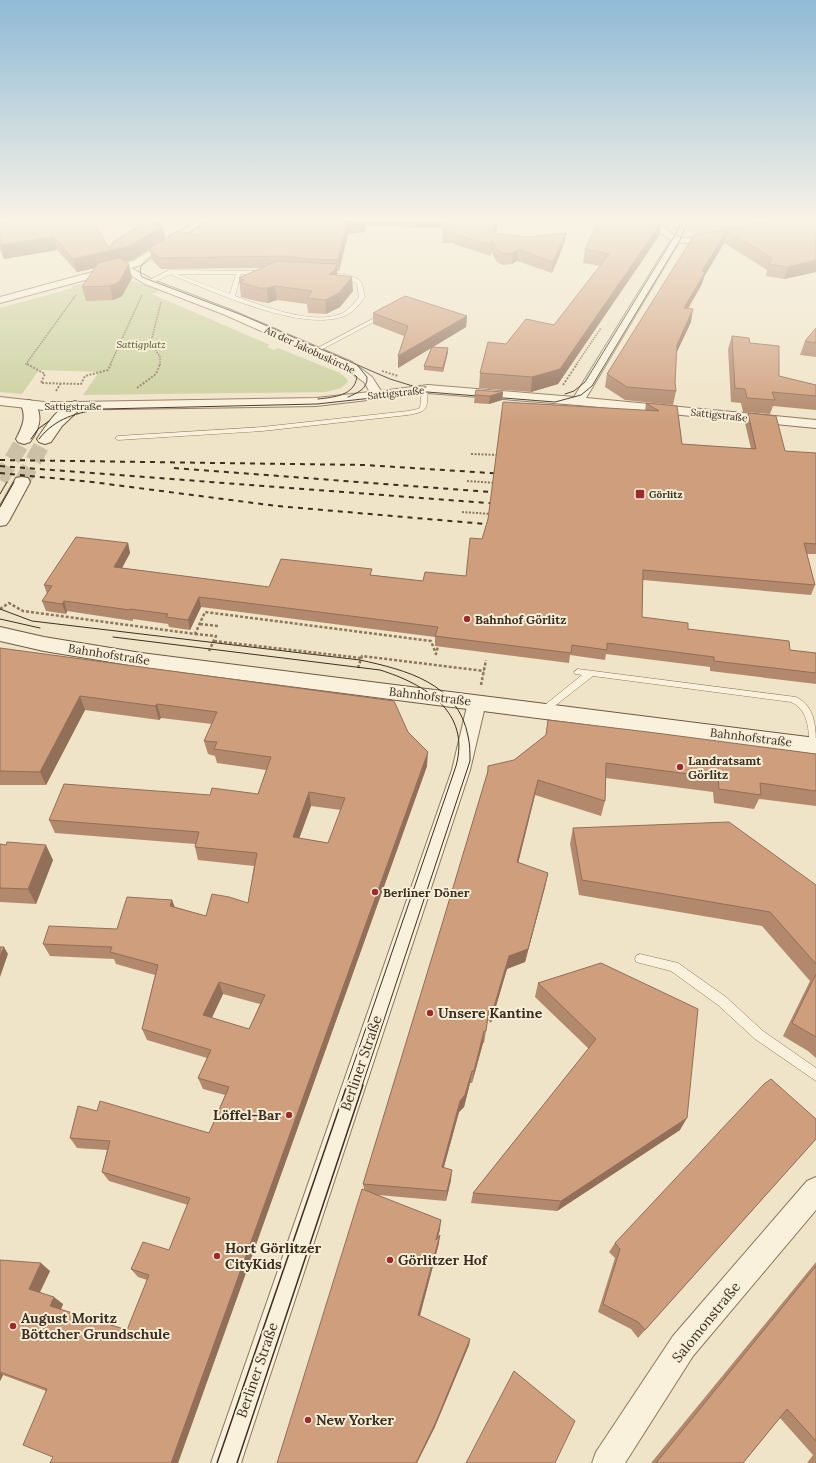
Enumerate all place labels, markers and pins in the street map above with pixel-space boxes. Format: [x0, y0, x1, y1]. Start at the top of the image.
marker: Görlitz [634, 488, 646, 500]
place label: Görlitz [649, 488, 683, 501]
place label: Bahnhof Görlitz [475, 612, 566, 627]
marker: Bahnhof Görlitz [462, 614, 472, 624]
place label: Landratsamt Görlitz [688, 753, 762, 782]
marker: Landratsamt Görlitz [675, 762, 685, 772]
place label: Berliner Döner [383, 885, 470, 900]
marker: Berliner Döner [370, 887, 380, 897]
place label: Unsere Kantine [438, 1004, 543, 1022]
marker: Unsere Kantine [425, 1008, 435, 1018]
place label: Löffel-Bar [213, 1106, 281, 1124]
marker: Löffel-Bar [284, 1110, 294, 1120]
place label: Hort Görlitzer CityKids [225, 1239, 322, 1273]
marker: Hort Görlitzer CityKids [212, 1251, 222, 1261]
place label: Görlitzer Hof [398, 1251, 488, 1269]
marker: Görlitzer Hof [385, 1255, 395, 1265]
place label: August Moritz Böttcher Grundschule [21, 1309, 170, 1343]
marker: August Moritz Böttcher Grundschule [8, 1321, 18, 1331]
place label: New Yorker [316, 1411, 394, 1429]
marker: New Yorker [303, 1415, 313, 1425]

